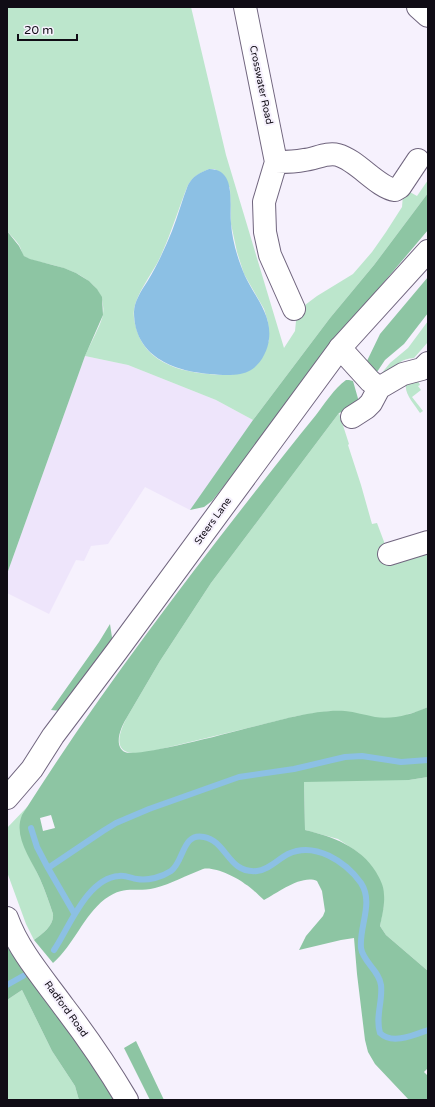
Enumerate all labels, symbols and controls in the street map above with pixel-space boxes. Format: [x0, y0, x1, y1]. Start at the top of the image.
scale bar [18, 16, 77, 42]
text: 20 m [24, 23, 53, 37]
street label: Crosswater Road [247, 44, 275, 126]
street label: Steers Lane [192, 495, 234, 547]
street label: Radford Road [42, 979, 90, 1039]

